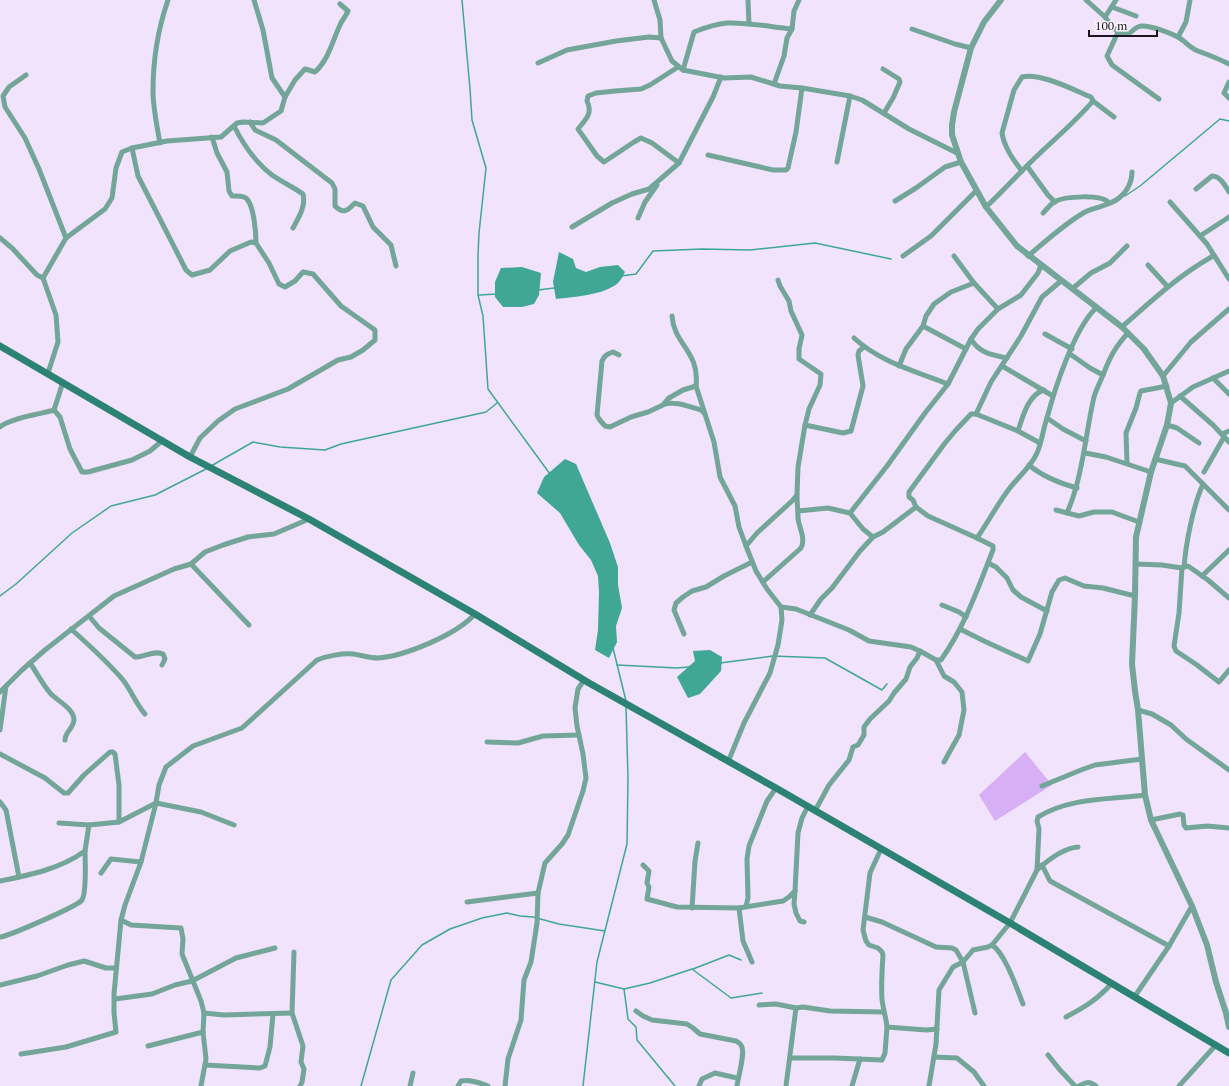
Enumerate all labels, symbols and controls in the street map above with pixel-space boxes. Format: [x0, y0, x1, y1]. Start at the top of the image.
scale bar [1089, 12, 1157, 38]
text: 100 m [1095, 18, 1128, 33]

